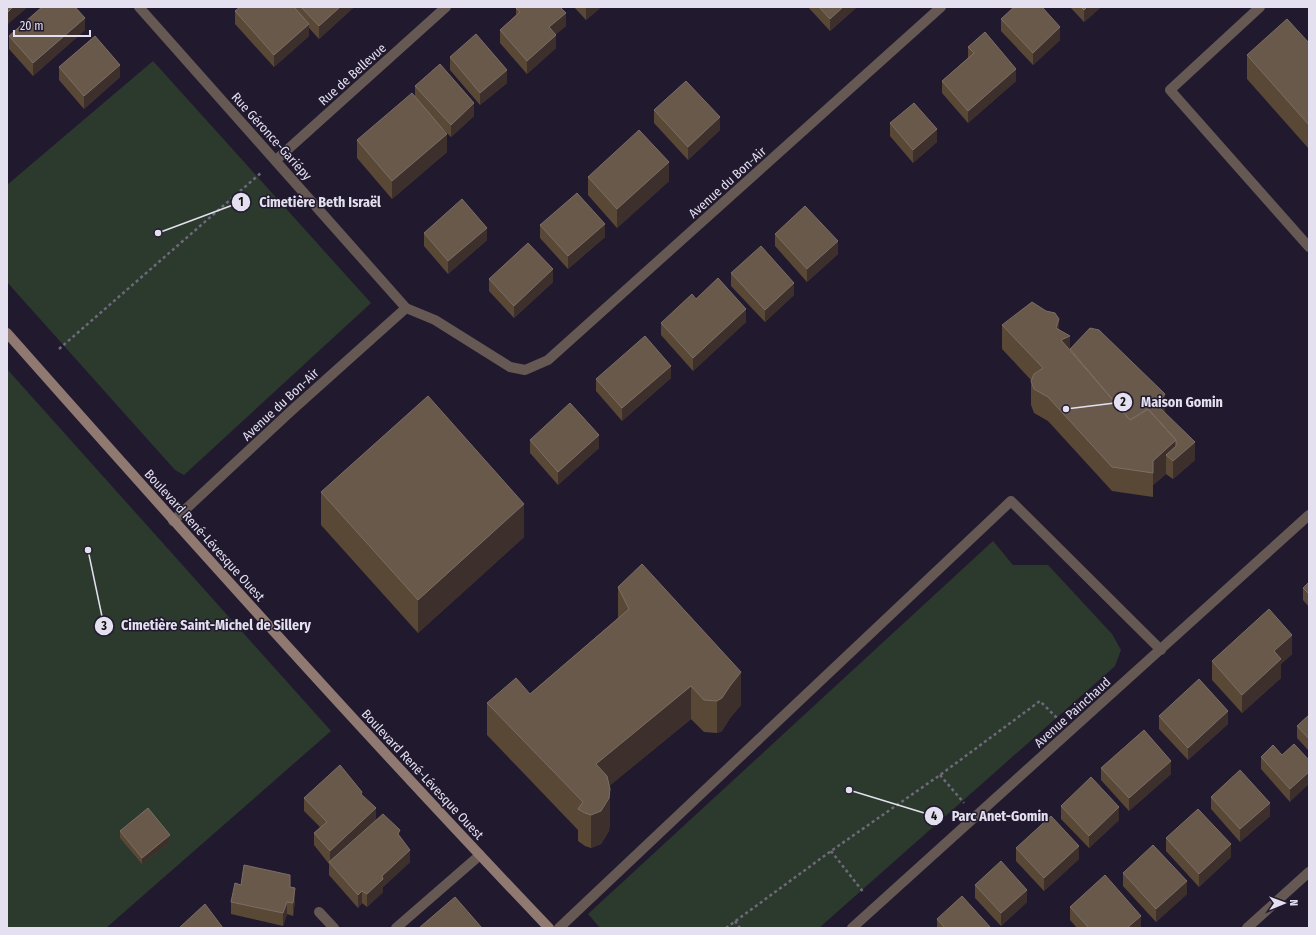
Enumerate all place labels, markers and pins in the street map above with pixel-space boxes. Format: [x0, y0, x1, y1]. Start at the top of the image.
callout: Cimetière Beth Israël [231, 189, 389, 215]
callout: Maison Gomin [1113, 389, 1231, 415]
callout: Cimetière Saint-Michel de Sillery [94, 613, 319, 639]
callout: Parc Anet-Gomin [924, 803, 1056, 829]

